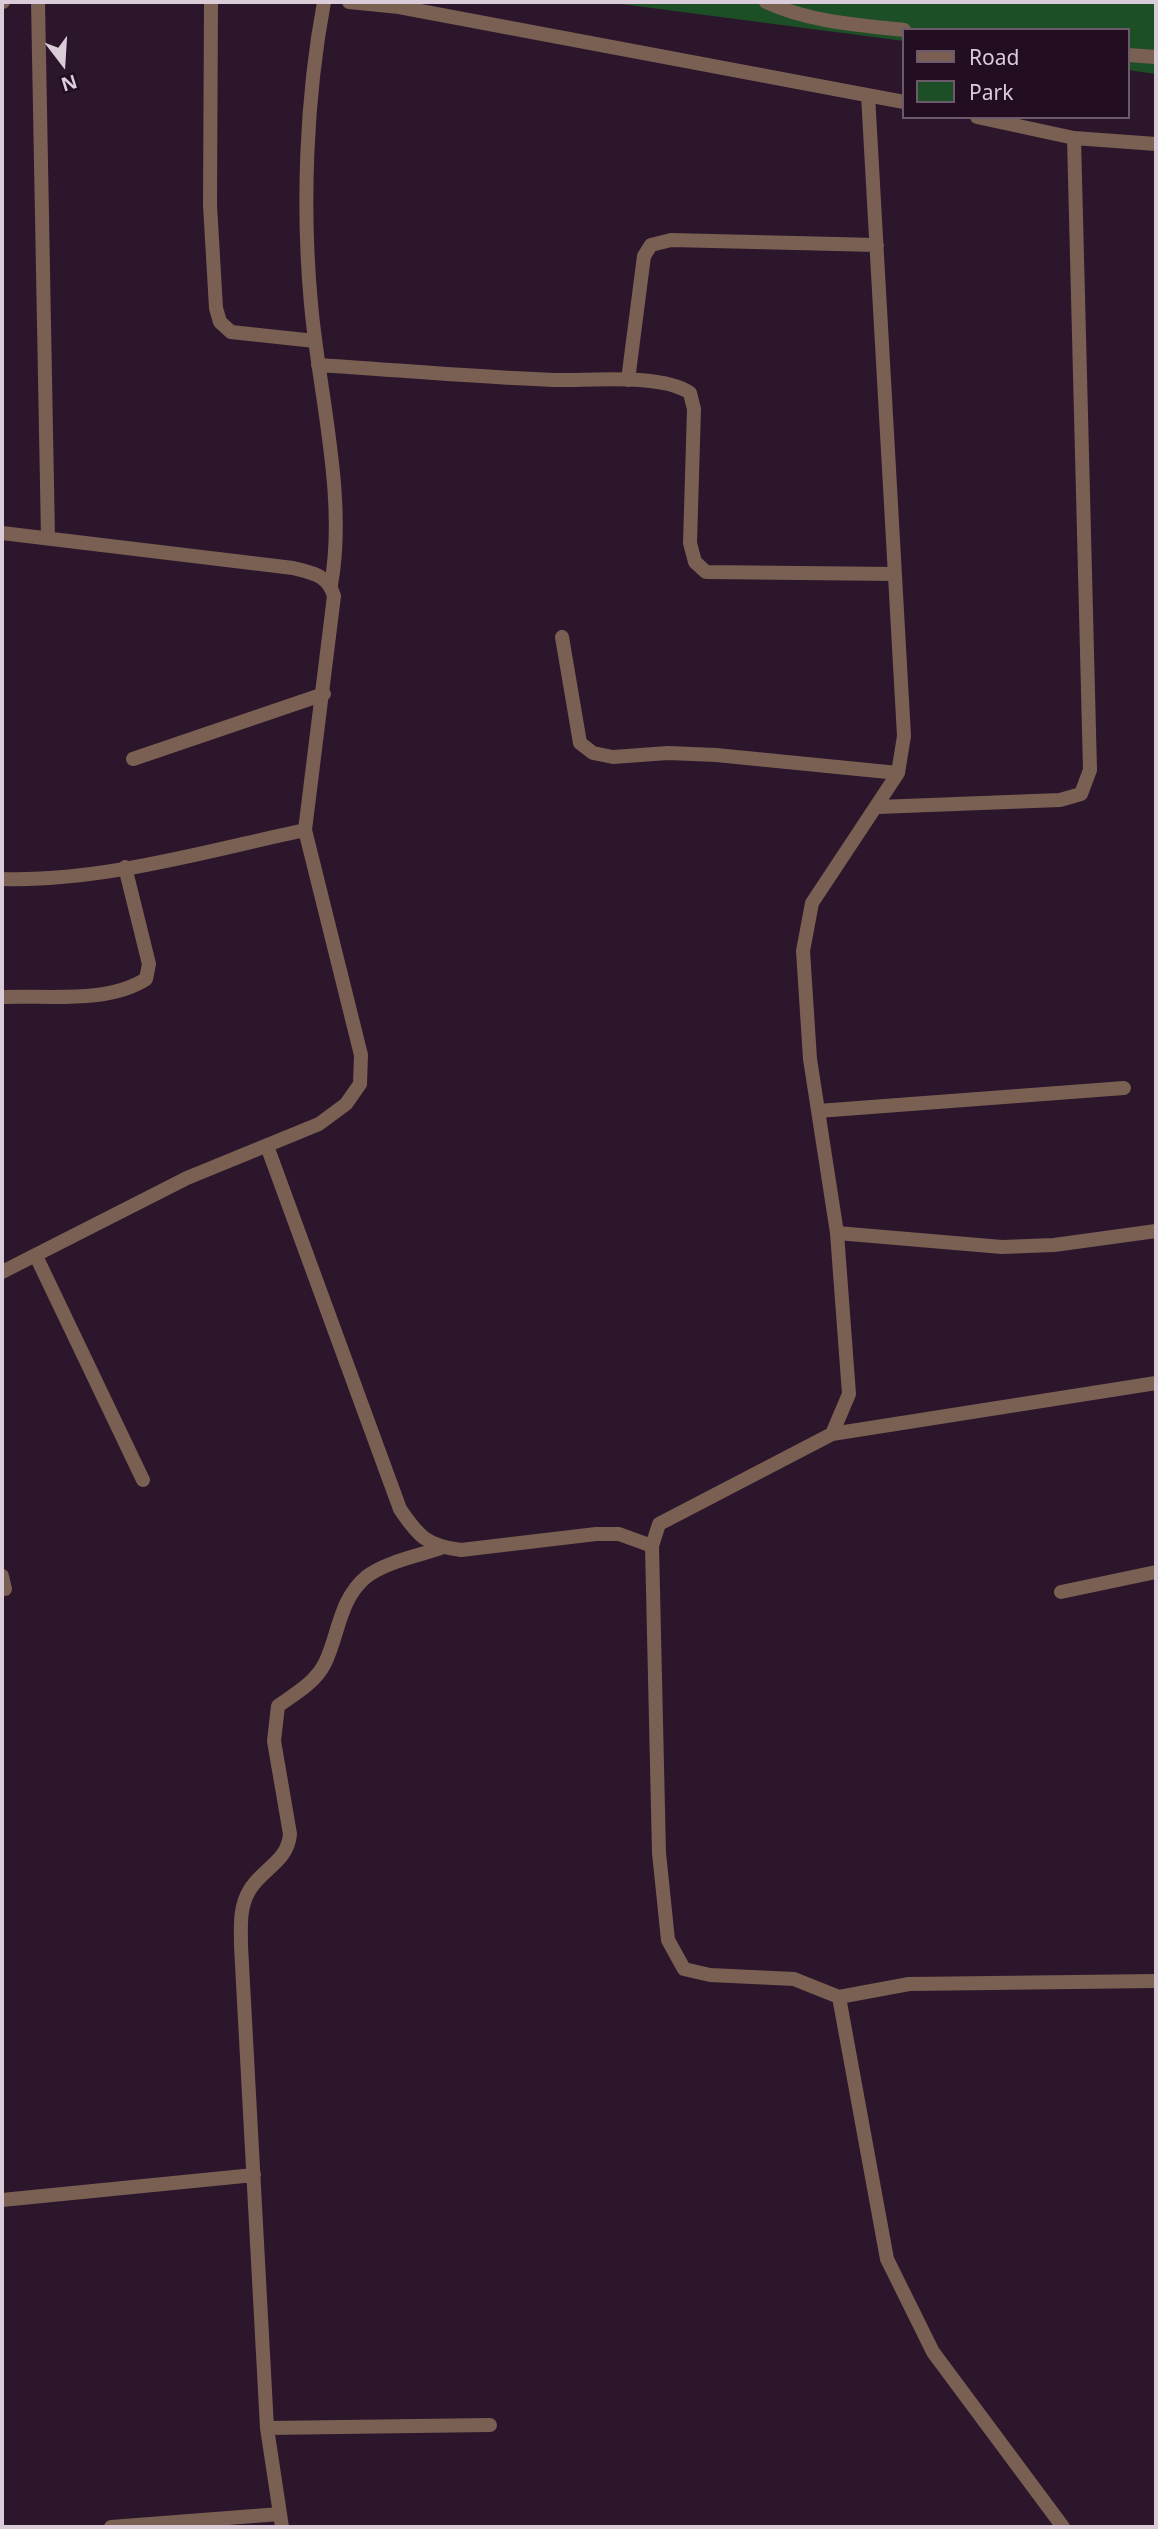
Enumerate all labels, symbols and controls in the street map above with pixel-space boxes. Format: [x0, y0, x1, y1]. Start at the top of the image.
north arrow [28, 28, 98, 98]
legend [902, 28, 1130, 119]
text: Road [969, 43, 1019, 71]
text: N [58, 68, 80, 98]
text: Park [969, 78, 1013, 106]

